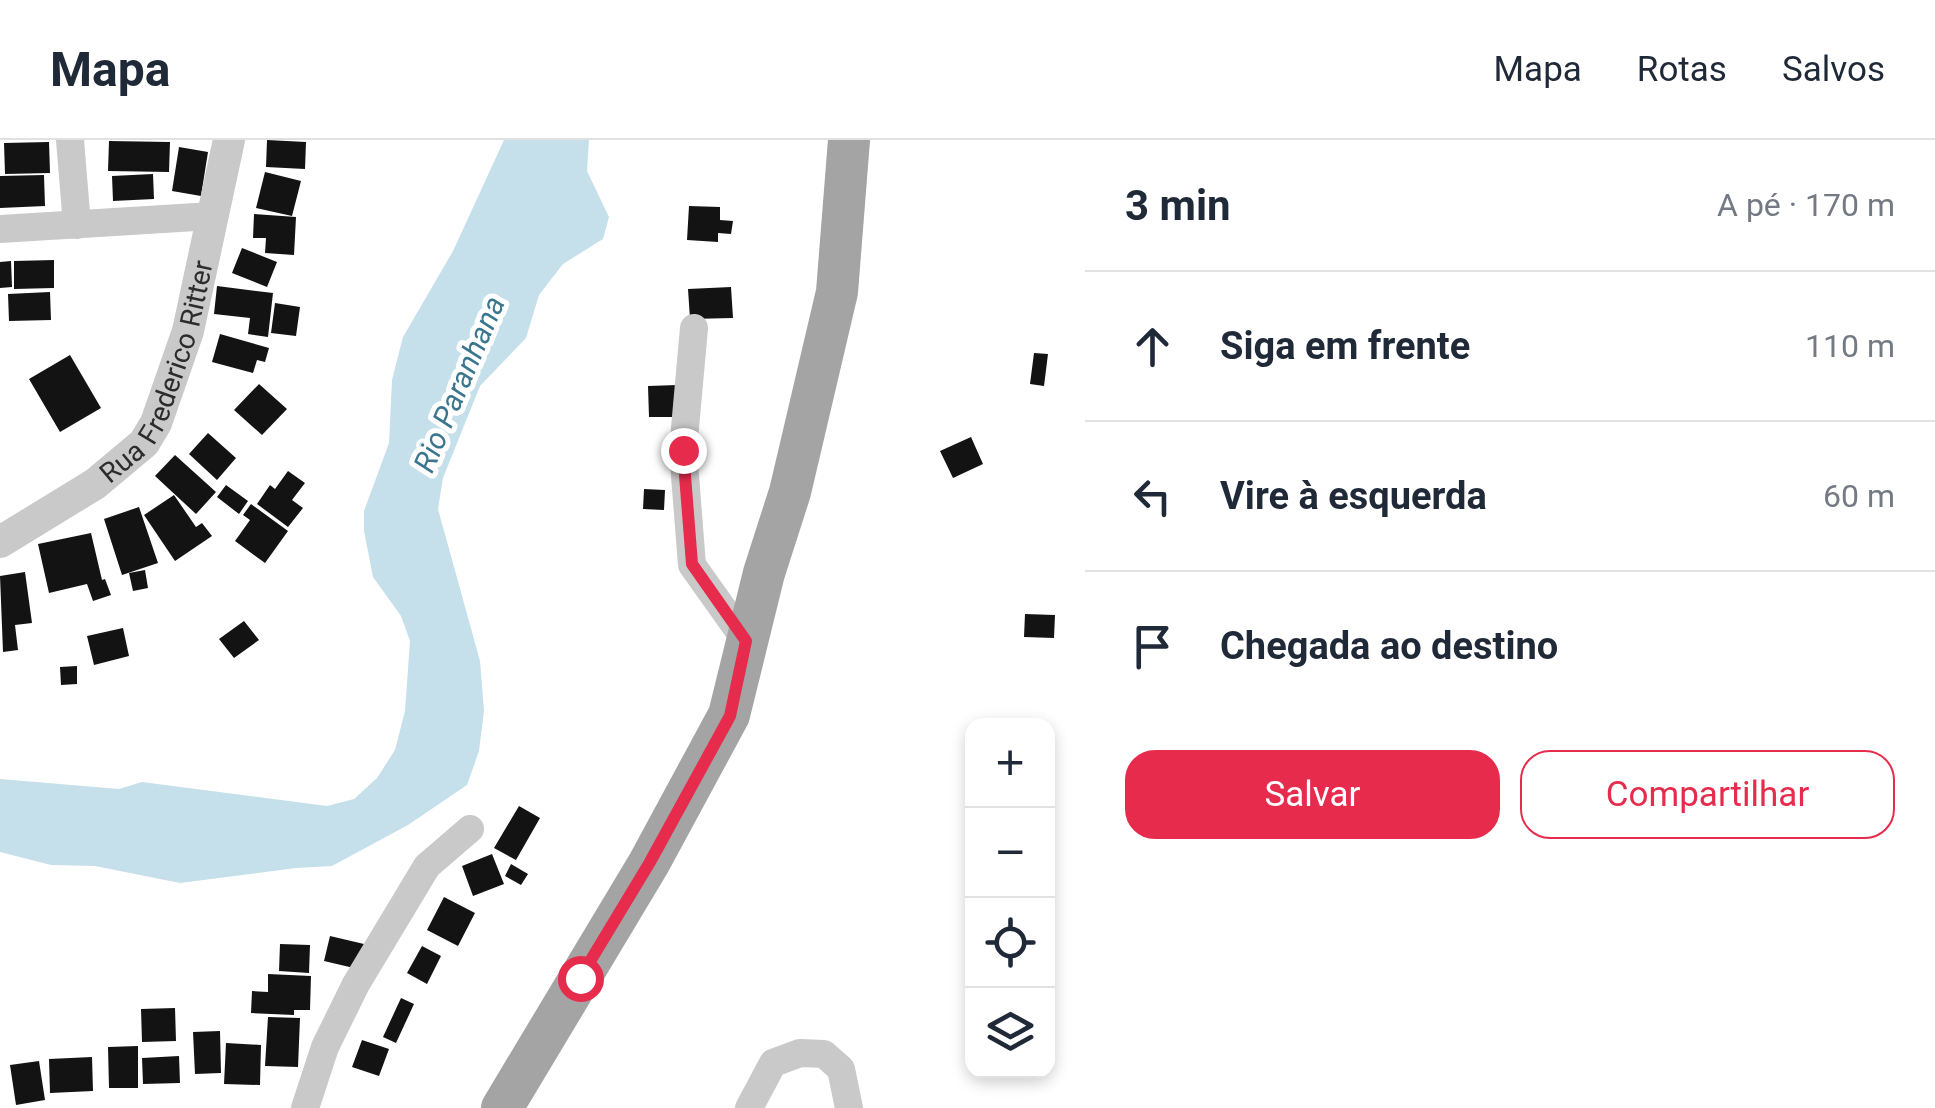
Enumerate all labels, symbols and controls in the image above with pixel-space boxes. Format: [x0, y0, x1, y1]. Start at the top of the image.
text: Mapa [50, 41, 170, 98]
text: Mapa [1494, 49, 1582, 90]
text: Rotas [1637, 49, 1727, 90]
text: Salvos [1782, 49, 1885, 90]
text: 3 min [1125, 181, 1231, 230]
text: A pé · 170 m [1717, 186, 1895, 224]
street label: Rua Frederico Ritter [93, 257, 219, 490]
water label: Rio Paranhana [406, 291, 512, 477]
icon: ahead [1125, 319, 1180, 374]
text: Siga em frente [1220, 324, 1470, 368]
text: 110 m [1805, 327, 1895, 365]
route end [661, 428, 707, 474]
icon: left [1125, 469, 1180, 524]
text: Vire à esquerda [1220, 474, 1487, 518]
text: 60 m [1823, 477, 1895, 515]
icon: arrive [1125, 619, 1180, 674]
text: Chegada ao destino [1220, 624, 1558, 668]
map controls [965, 718, 1055, 1078]
button: + [965, 718, 1055, 808]
button: Salvar [1125, 750, 1500, 839]
button: Compartilhar [1520, 750, 1895, 839]
button: − [965, 808, 1055, 898]
button: locate [965, 898, 1055, 988]
route start [558, 956, 604, 1002]
button: layers [965, 988, 1055, 1078]

